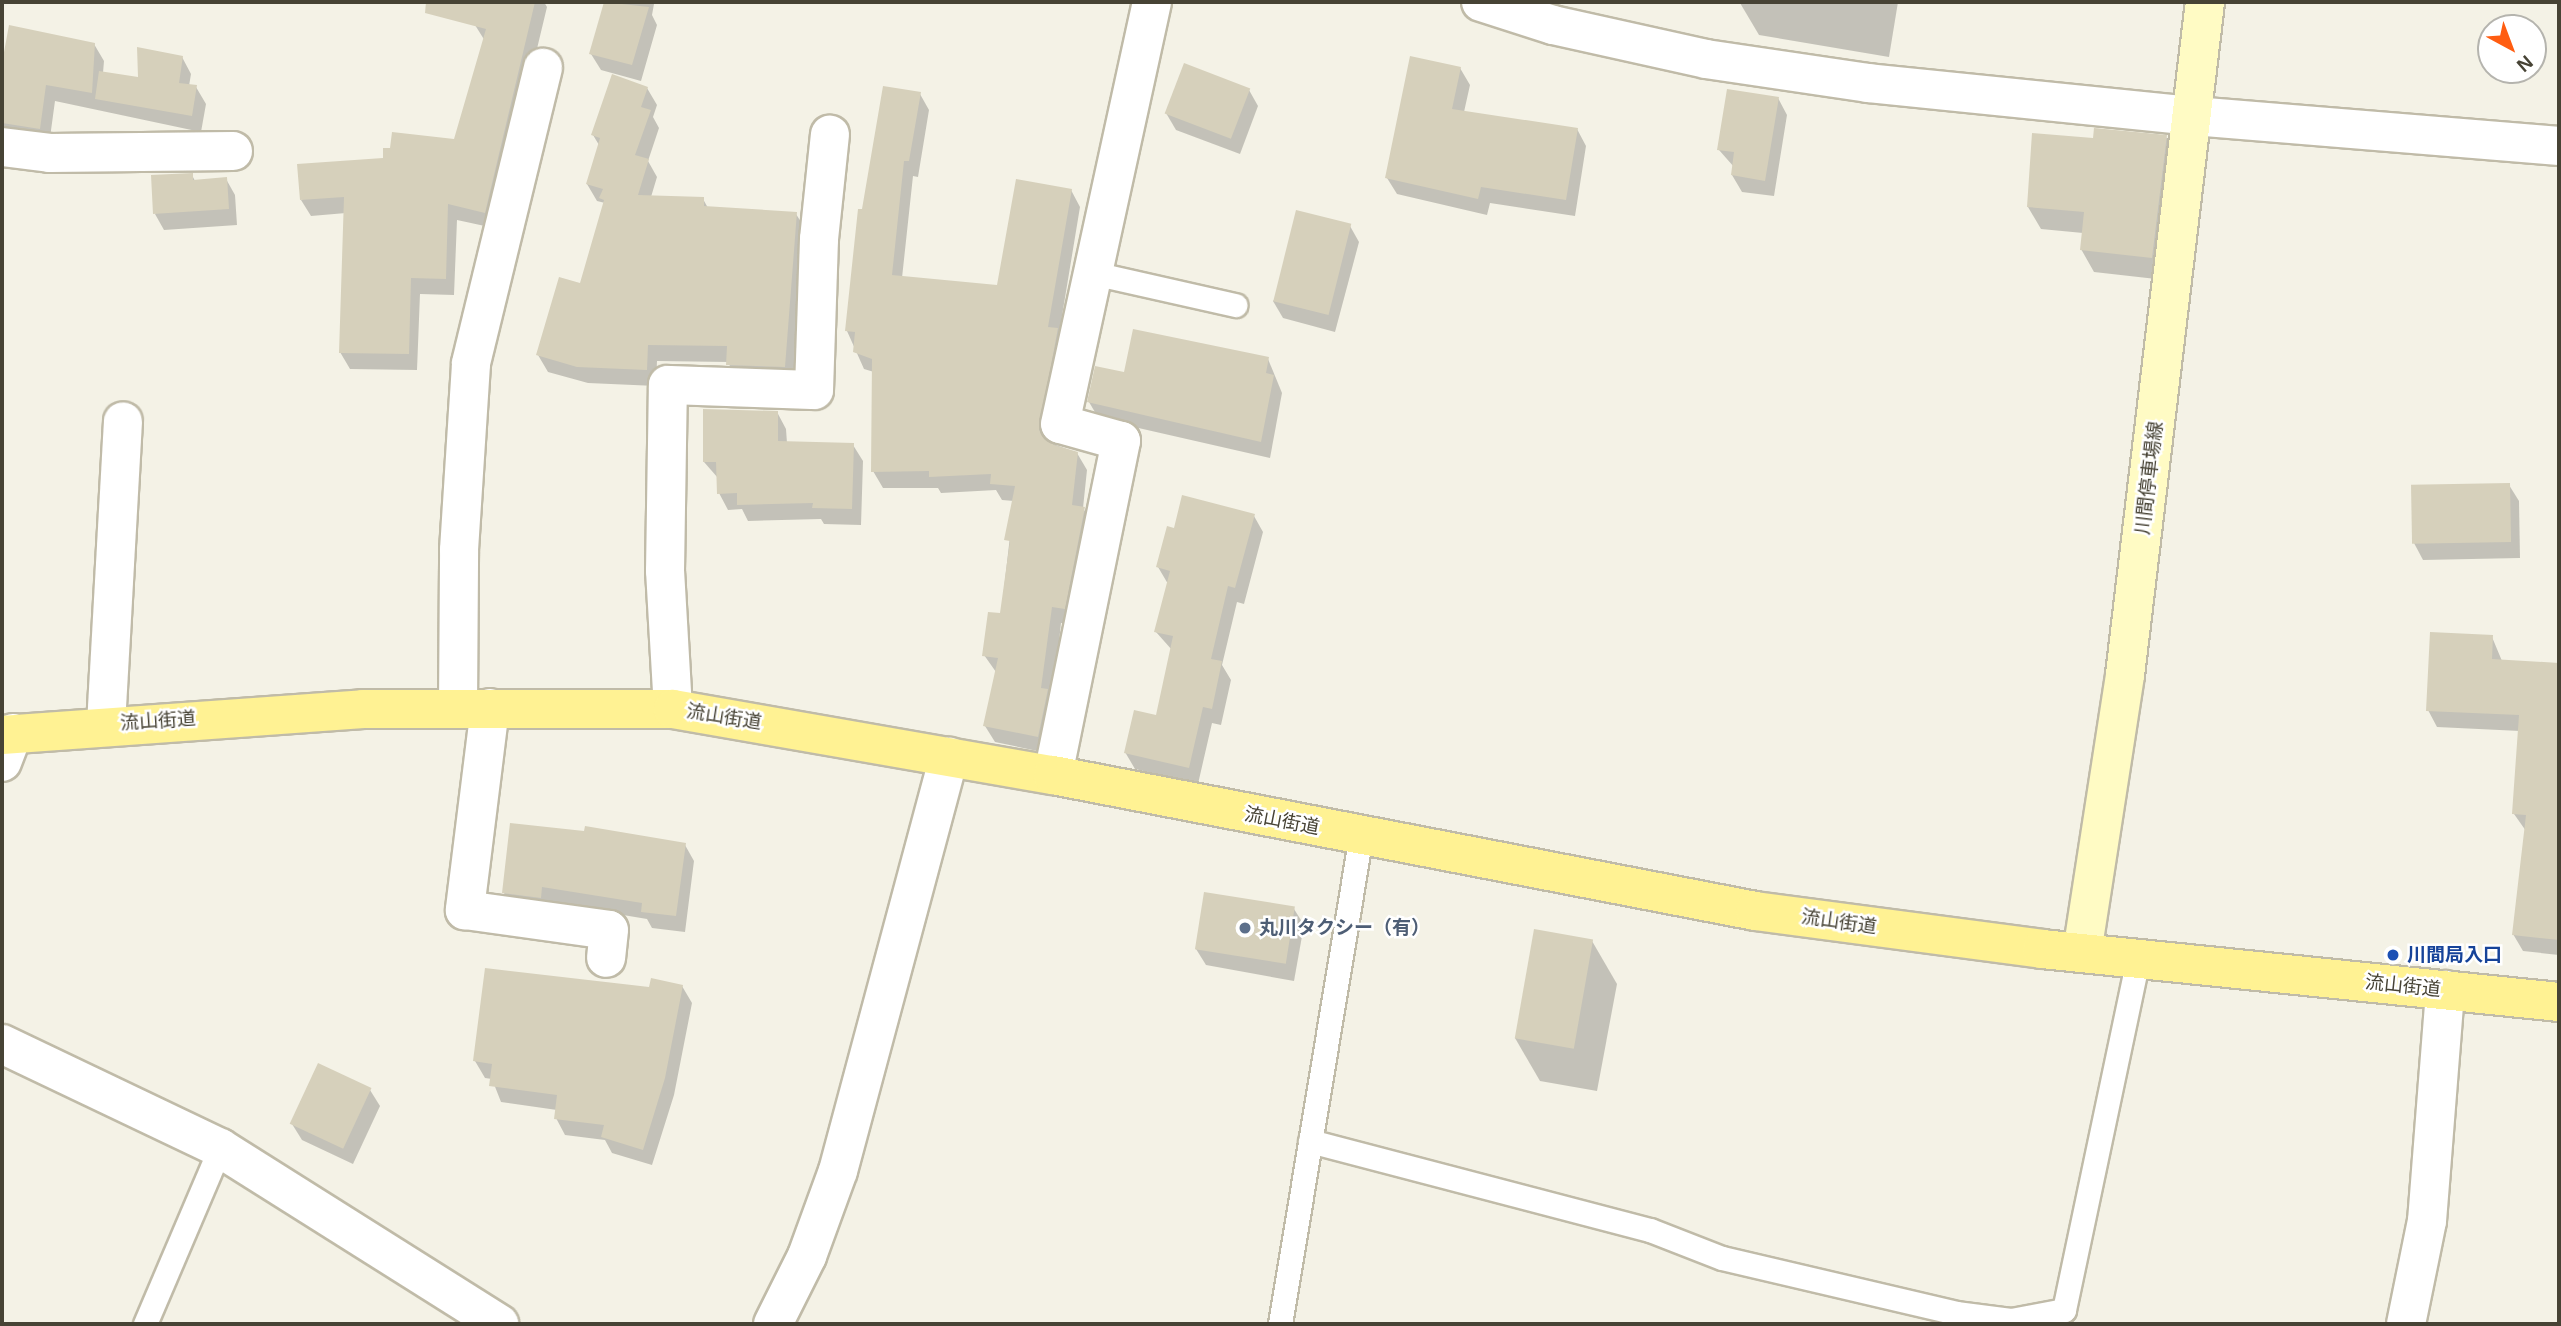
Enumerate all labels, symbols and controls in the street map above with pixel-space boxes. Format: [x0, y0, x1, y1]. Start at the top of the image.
north arrow [2477, 14, 2547, 84]
text: N [2513, 51, 2537, 76]
street label: 川間停車場線 [2131, 420, 2167, 536]
street label: 流山街道 [685, 700, 763, 734]
street label: 流山街道 [119, 707, 197, 735]
street label: 流山街道 [1243, 803, 1321, 839]
street label: 流山街道 [1800, 905, 1878, 939]
place label: 丸川タクシー（有） [1259, 917, 1430, 939]
marker: 丸川タクシー（有） [1237, 920, 1253, 936]
place label: 川間局入口 [2407, 944, 2502, 966]
marker: 川間局入口 [2385, 947, 2401, 963]
street label: 流山街道 [2364, 971, 2442, 1001]

